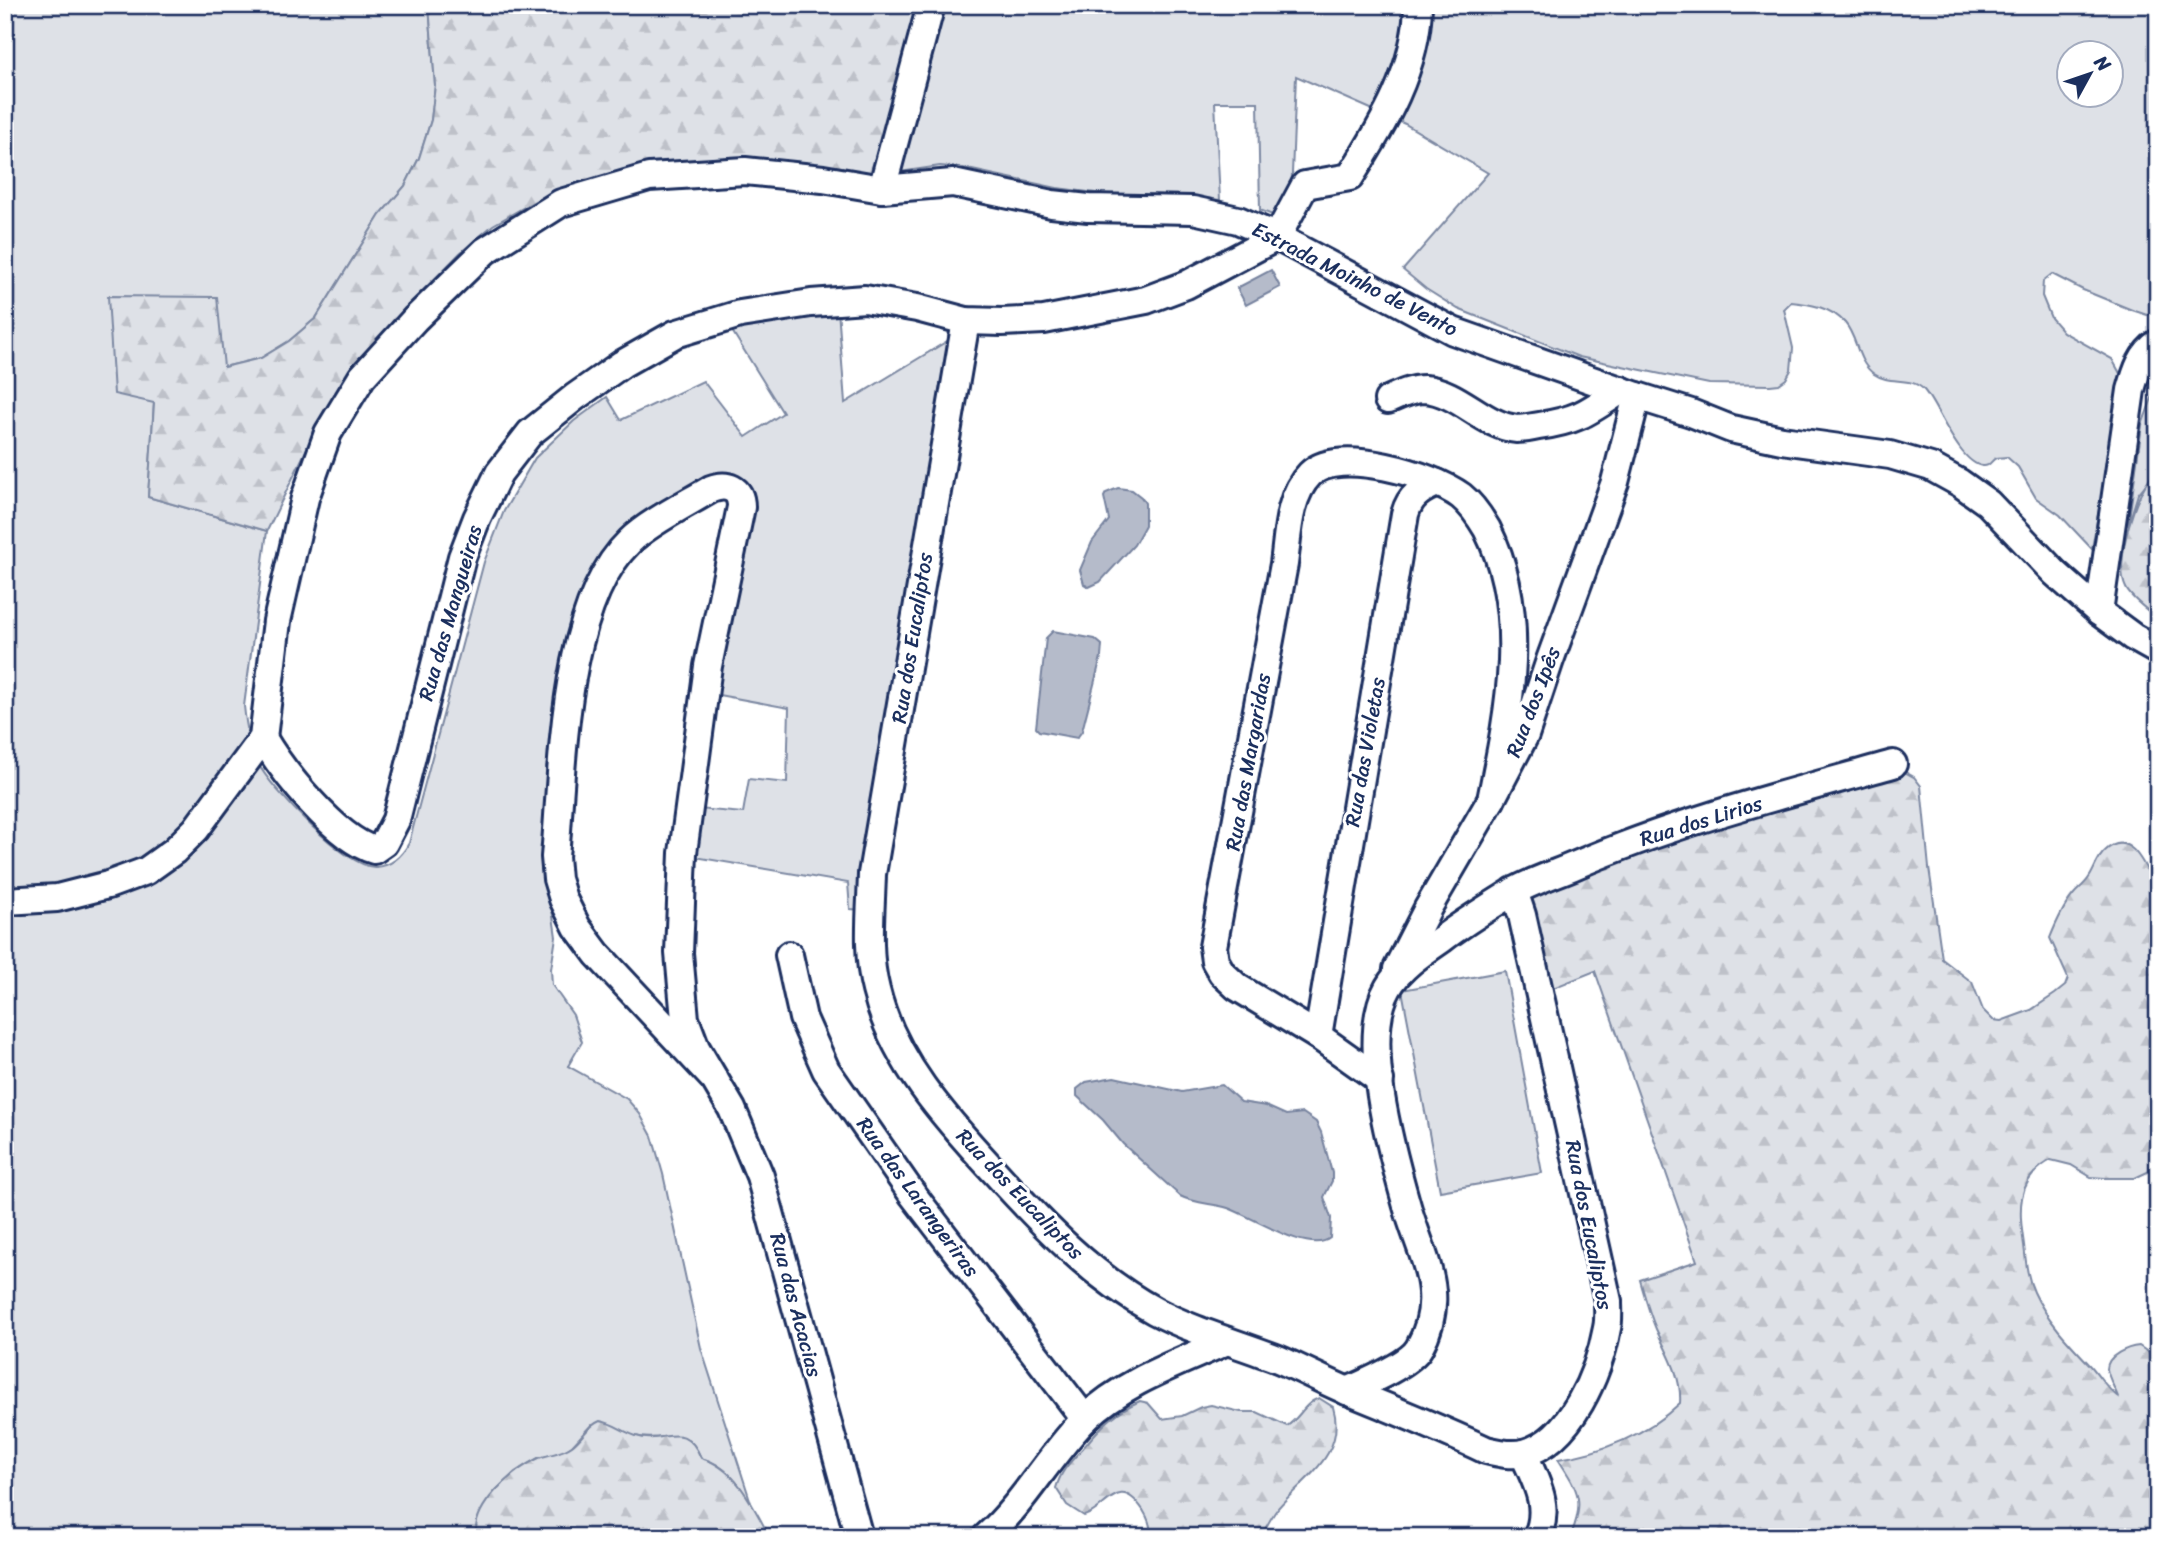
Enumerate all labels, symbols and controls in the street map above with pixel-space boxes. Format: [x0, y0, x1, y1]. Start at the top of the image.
north arrow [2054, 38, 2124, 108]
text: N [2085, 47, 2120, 80]
street label: Estrada Moinho de Vento [1245, 211, 1465, 348]
street label: Rua das Mangueiras [407, 520, 493, 705]
street label: Rua dos Eucaliptos [880, 550, 944, 726]
street label: Rua dos Ipês [1494, 641, 1572, 763]
street label: Rua das Margaridas [1214, 670, 1282, 854]
street label: Rua das Violetas [1333, 674, 1397, 830]
street label: Rua dos Lirios [1635, 784, 1767, 858]
street label: Rua das Larangeriras [846, 1108, 990, 1286]
street label: Rua dos Eucaliptos [947, 1119, 1094, 1269]
street label: Rua dos Eucaliptos [1554, 1137, 1624, 1313]
street label: Rua das Acacias [758, 1229, 834, 1382]

